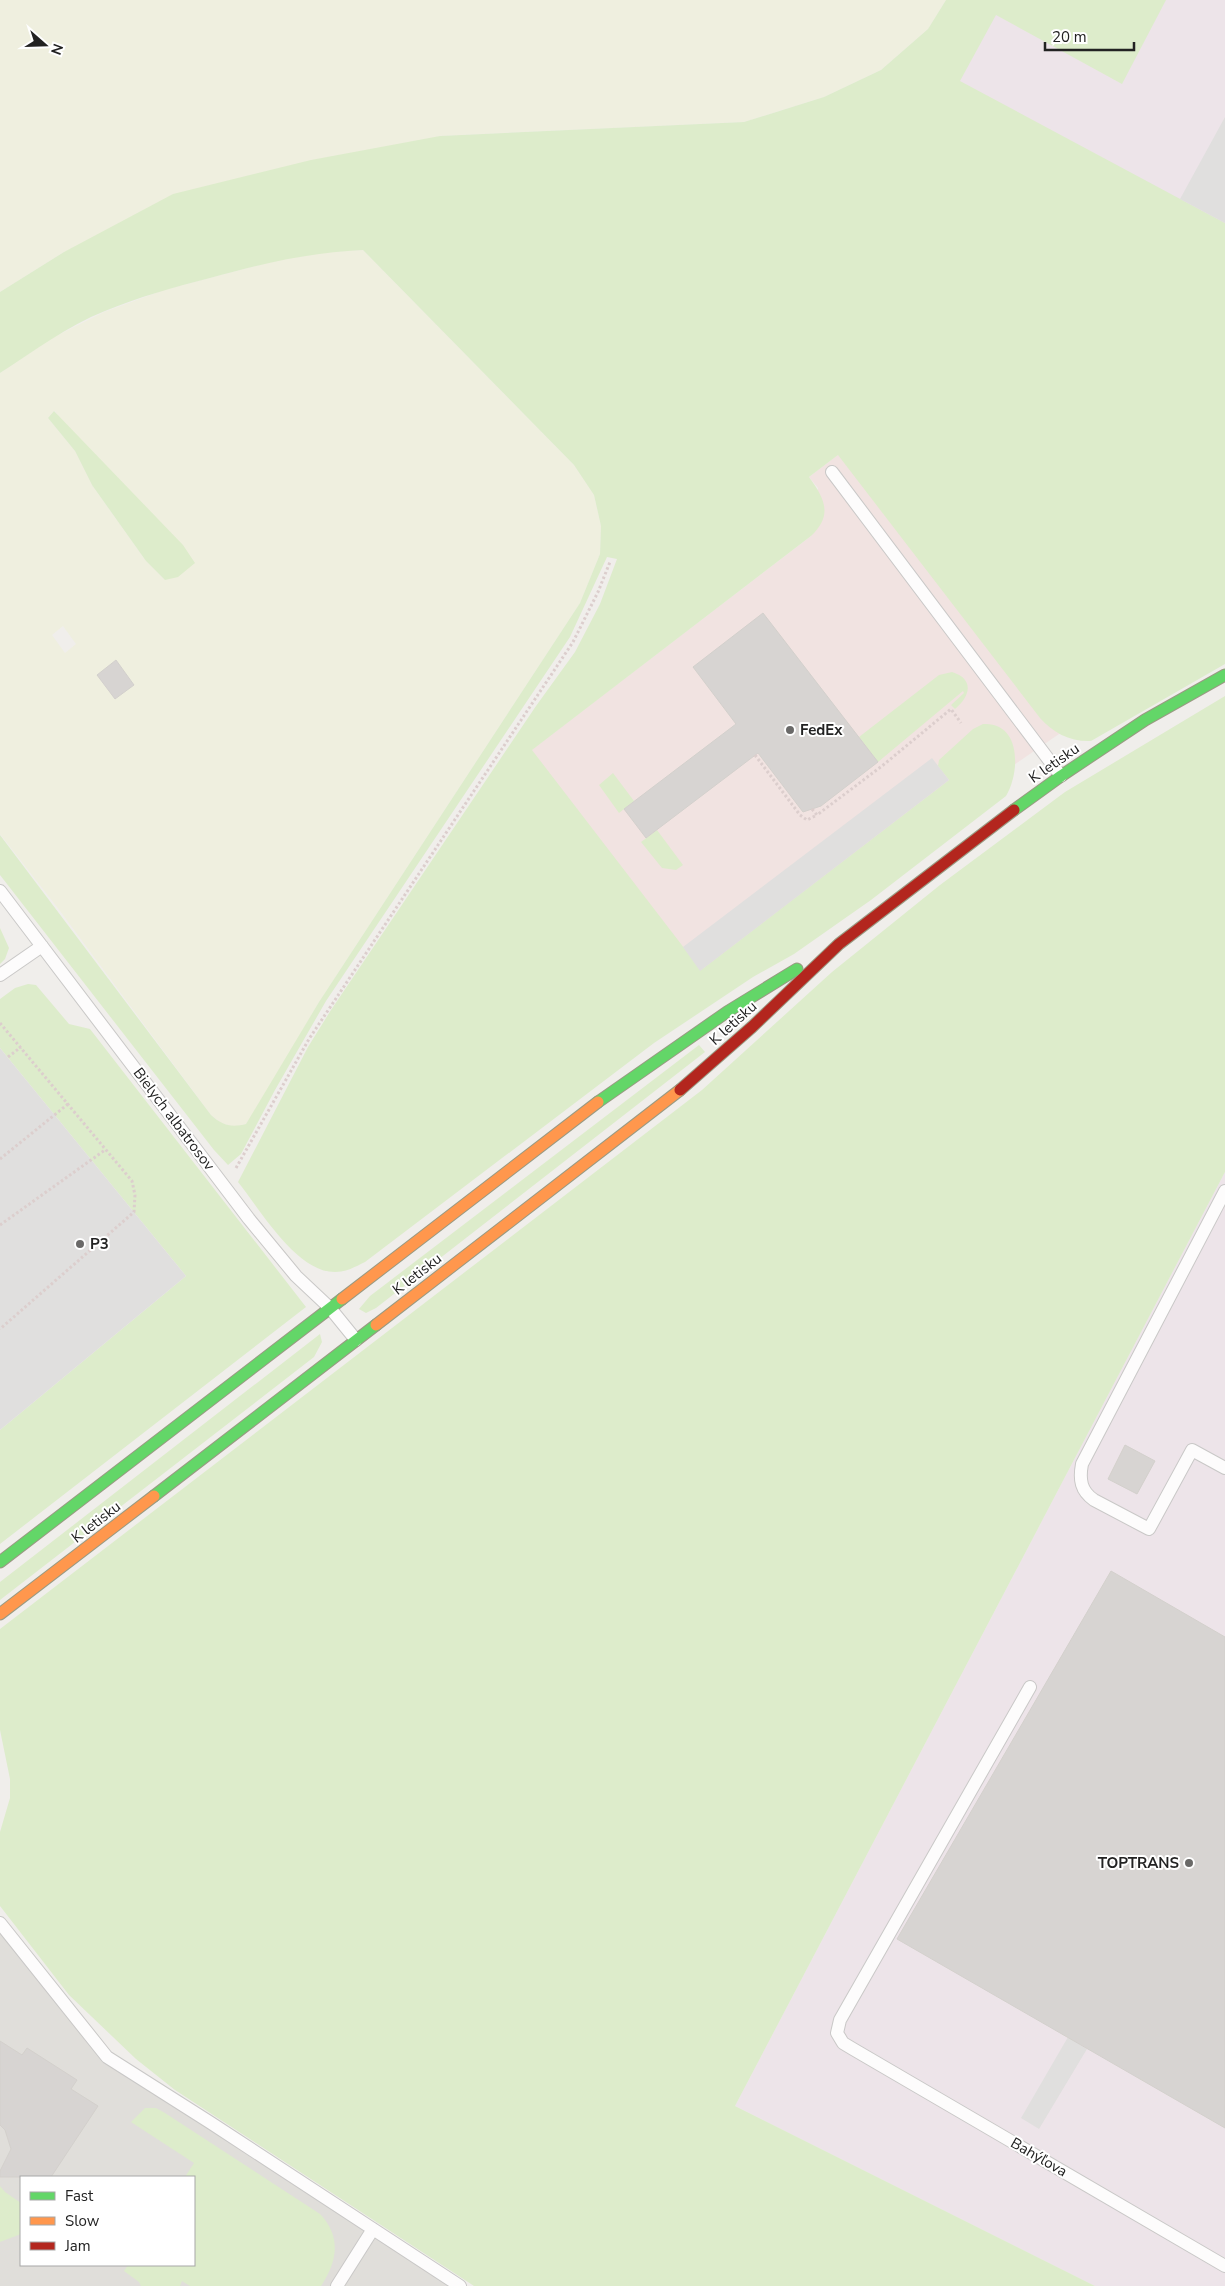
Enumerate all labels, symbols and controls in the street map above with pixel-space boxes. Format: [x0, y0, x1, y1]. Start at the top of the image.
north arrow [20, 20, 70, 70]
scale bar [1045, 20, 1134, 52]
text: 20 m [1052, 27, 1087, 47]
text: N [46, 41, 67, 57]
place label: FedEx [800, 720, 843, 740]
marker: FedEx [784, 724, 796, 736]
street label: K letisku [1025, 738, 1083, 788]
street label: K letisku [705, 996, 761, 1050]
street label: Bielych albatrosov [129, 1063, 219, 1175]
place label: P3 [90, 1234, 109, 1254]
marker: P3 [74, 1238, 86, 1250]
street label: K letisku [388, 1248, 446, 1300]
street label: K letisku [67, 1496, 125, 1548]
place label: TOPTRANS [1098, 1853, 1179, 1873]
marker: TOPTRANS [1183, 1857, 1195, 1869]
street label: Bahýľova [1007, 2133, 1071, 2181]
legend [20, 2176, 195, 2266]
text: Fast [65, 2186, 94, 2206]
text: Slow [65, 2211, 100, 2231]
text: Jam [64, 2236, 91, 2256]

